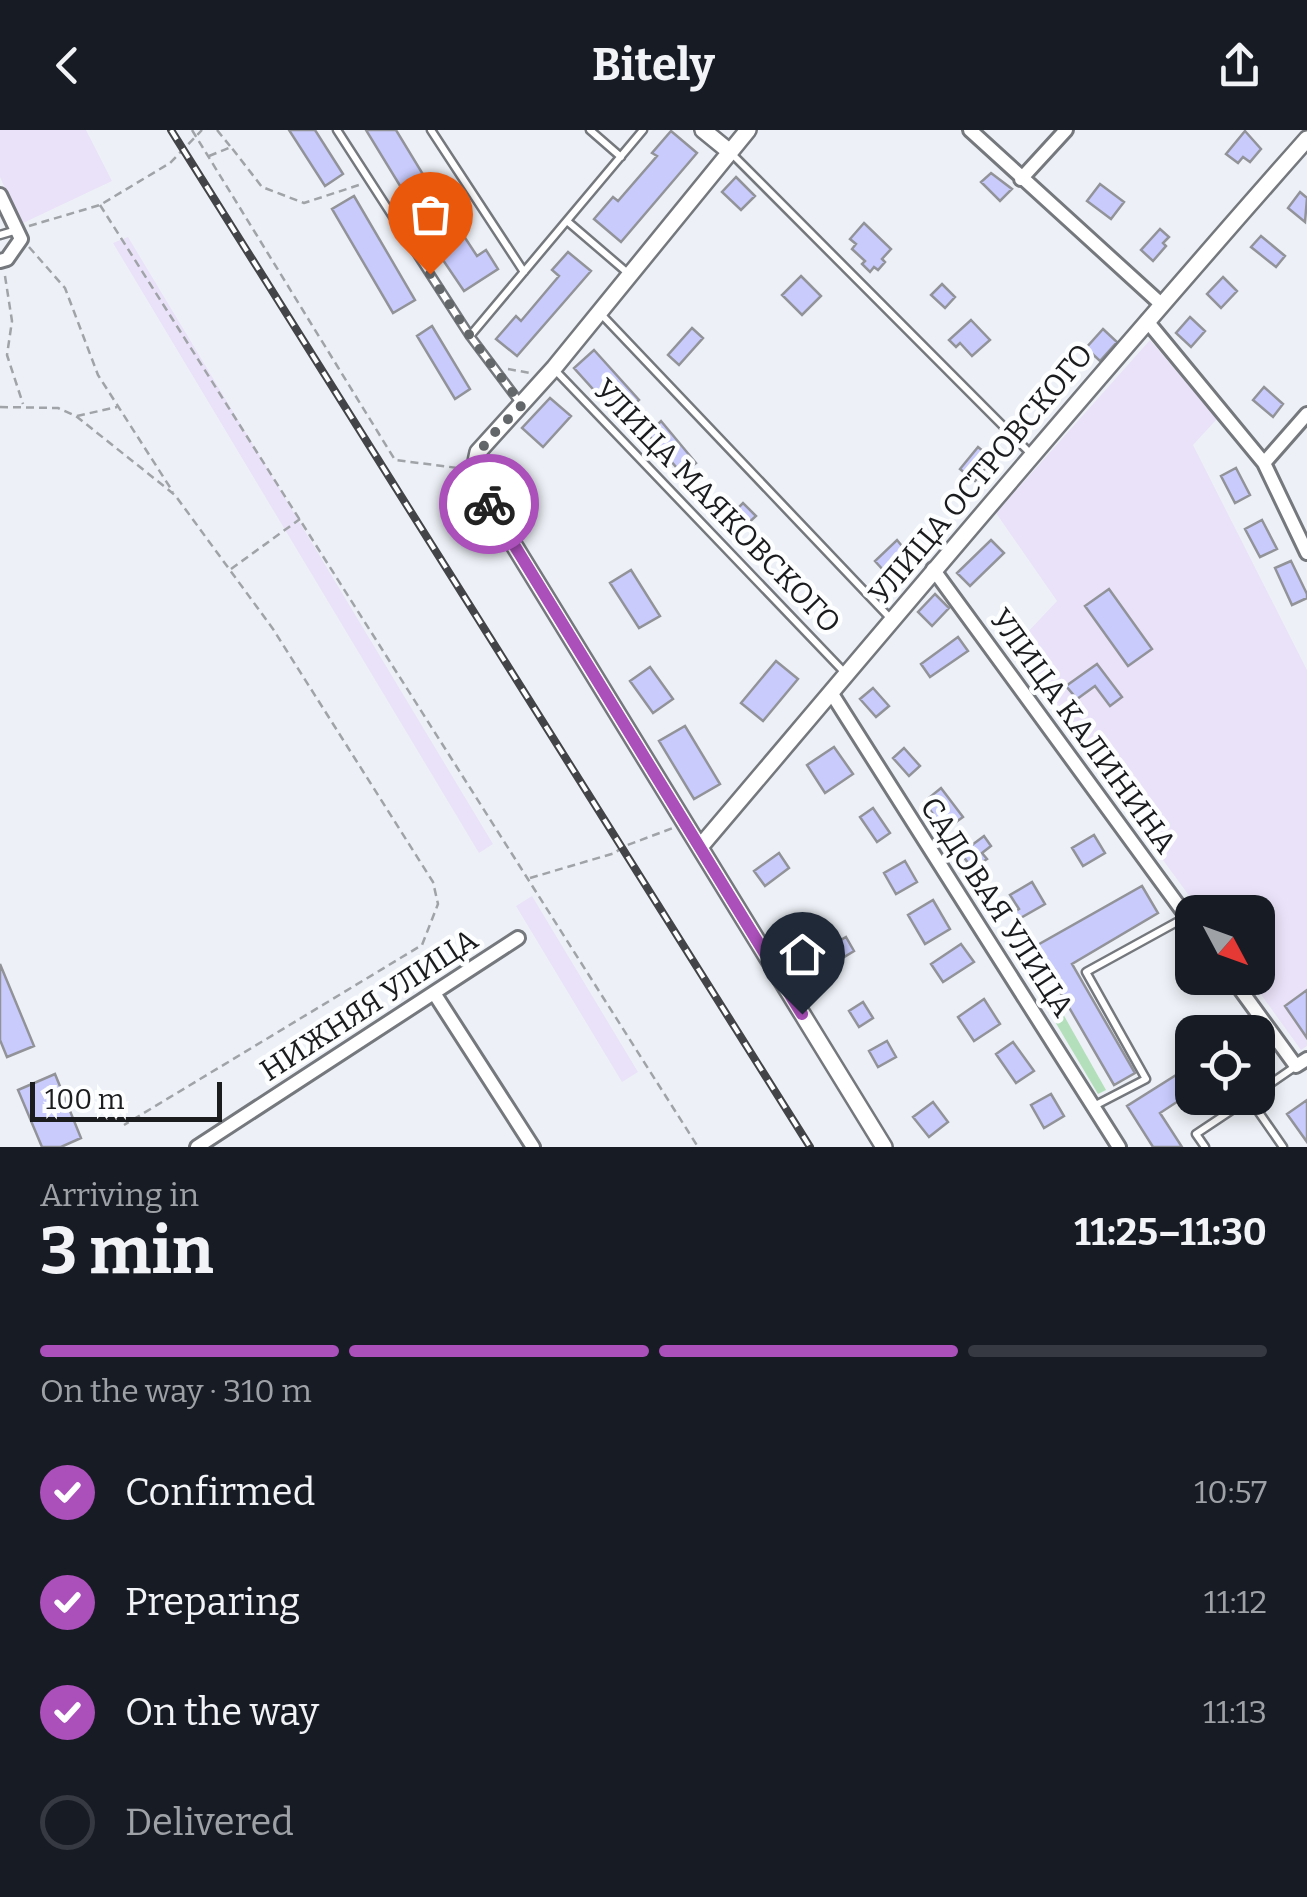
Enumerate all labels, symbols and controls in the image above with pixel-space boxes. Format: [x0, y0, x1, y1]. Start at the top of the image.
icon: back [40, 38, 95, 93]
text: Bitely [592, 38, 715, 92]
icon: share [1212, 38, 1267, 93]
pin [388, 172, 473, 275]
icon: bag [403, 187, 458, 242]
street label: УЛИЦА ОСТРОВСКОГО [862, 337, 1100, 611]
street label: УЛИЦА МАЯКОВСКОГО [586, 371, 848, 641]
courier [439, 454, 539, 554]
icon: bike [462, 477, 517, 532]
street label: УЛИЦА КАЛИНИНА [982, 602, 1184, 861]
street label: САДОВАЯ УЛИЦА [913, 791, 1082, 1024]
north arrow [1175, 895, 1275, 995]
map controls [1175, 895, 1275, 1115]
pin [760, 912, 845, 1015]
street label: НИЖНЯЯ УЛИЦА [254, 921, 485, 1089]
icon: home [775, 927, 830, 982]
button: locate [1175, 1015, 1275, 1115]
scale bar [30, 1077, 222, 1121]
text: 100 m [45, 1083, 125, 1116]
text: Arriving in [40, 1176, 199, 1214]
text: 11:25–11:30 [1074, 1209, 1267, 1255]
text: 3 min [40, 1212, 214, 1290]
text: On the way · 310 m [40, 1372, 312, 1410]
icon: check [40, 1465, 95, 1520]
text: Confirmed [125, 1469, 315, 1515]
text: 10:57 [1194, 1473, 1267, 1511]
icon: check [40, 1575, 95, 1630]
text: Preparing [125, 1579, 300, 1625]
text: 11:12 [1204, 1583, 1267, 1621]
icon: check [40, 1685, 95, 1740]
text: On the way [125, 1689, 319, 1735]
text: 11:13 [1203, 1693, 1267, 1731]
text: Delivered [125, 1799, 294, 1845]

